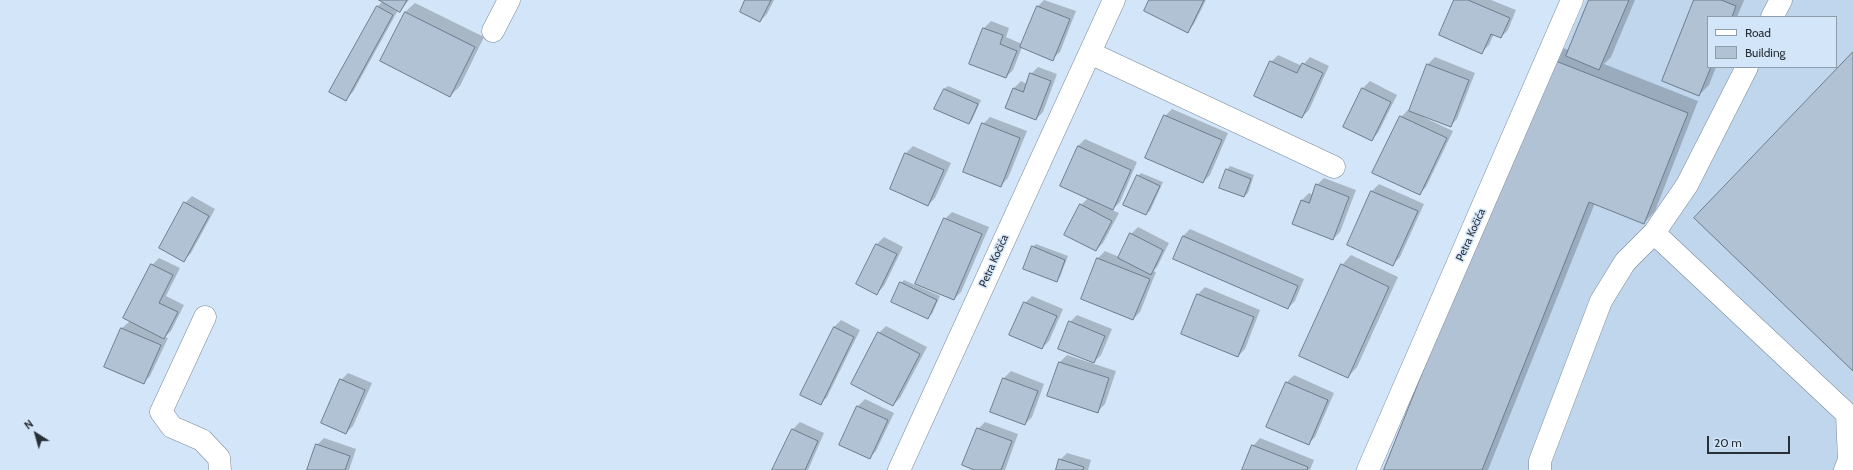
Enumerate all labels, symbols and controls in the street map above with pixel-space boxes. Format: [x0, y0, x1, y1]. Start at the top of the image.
legend [1707, 16, 1837, 68]
text: Road [1745, 25, 1771, 40]
text: Building [1745, 45, 1786, 60]
street label: Petra Kočića [1454, 207, 1488, 263]
street label: Petra Kočića [977, 233, 1011, 289]
north arrow [16, 414, 56, 454]
text: N [21, 416, 36, 432]
scale bar [1709, 428, 1792, 454]
text: 20 m [1714, 435, 1742, 450]

